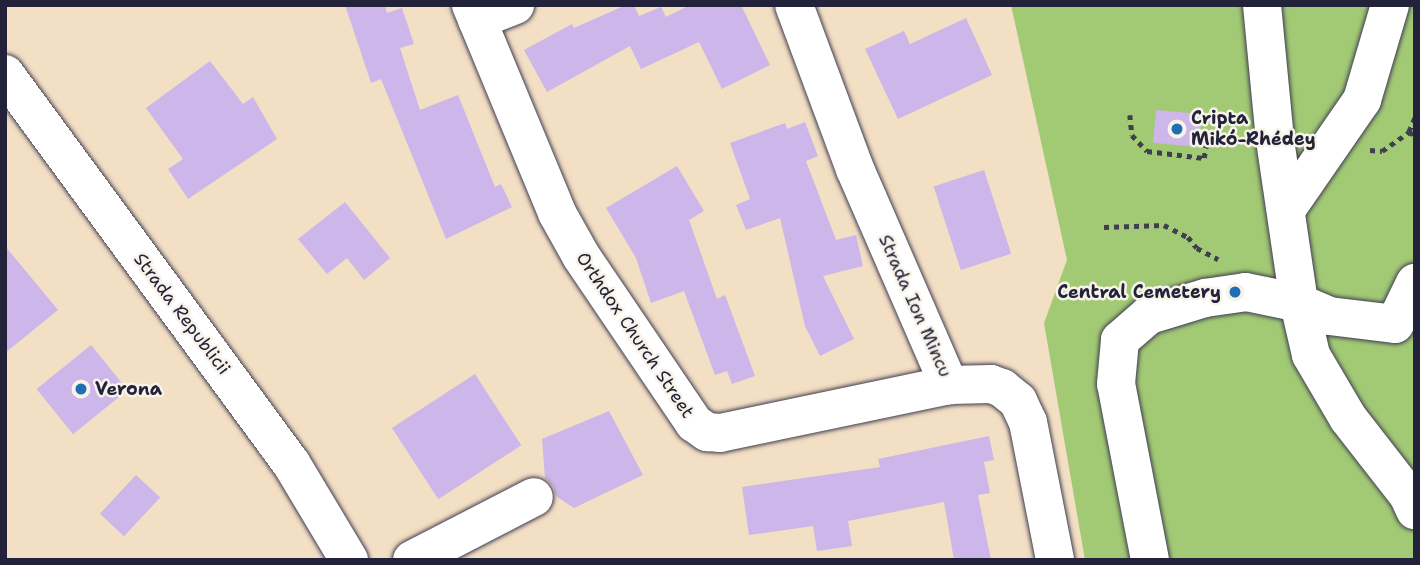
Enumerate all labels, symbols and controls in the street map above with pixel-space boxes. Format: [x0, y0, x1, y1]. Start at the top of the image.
place label: Cripta Mikó-Rhédey [1191, 108, 1316, 150]
marker: Cripta Mikó-Rhédey [1169, 121, 1185, 137]
street label: Strada Ion Mincu [874, 231, 956, 381]
street label: Orthdox Church Street [571, 248, 699, 422]
street label: Strada Republicii [129, 249, 235, 379]
place label: Central Cemetery [1057, 281, 1221, 303]
marker: Central Cemetery [1227, 284, 1243, 300]
place label: Verona [95, 378, 162, 400]
marker: Verona [73, 381, 89, 397]

